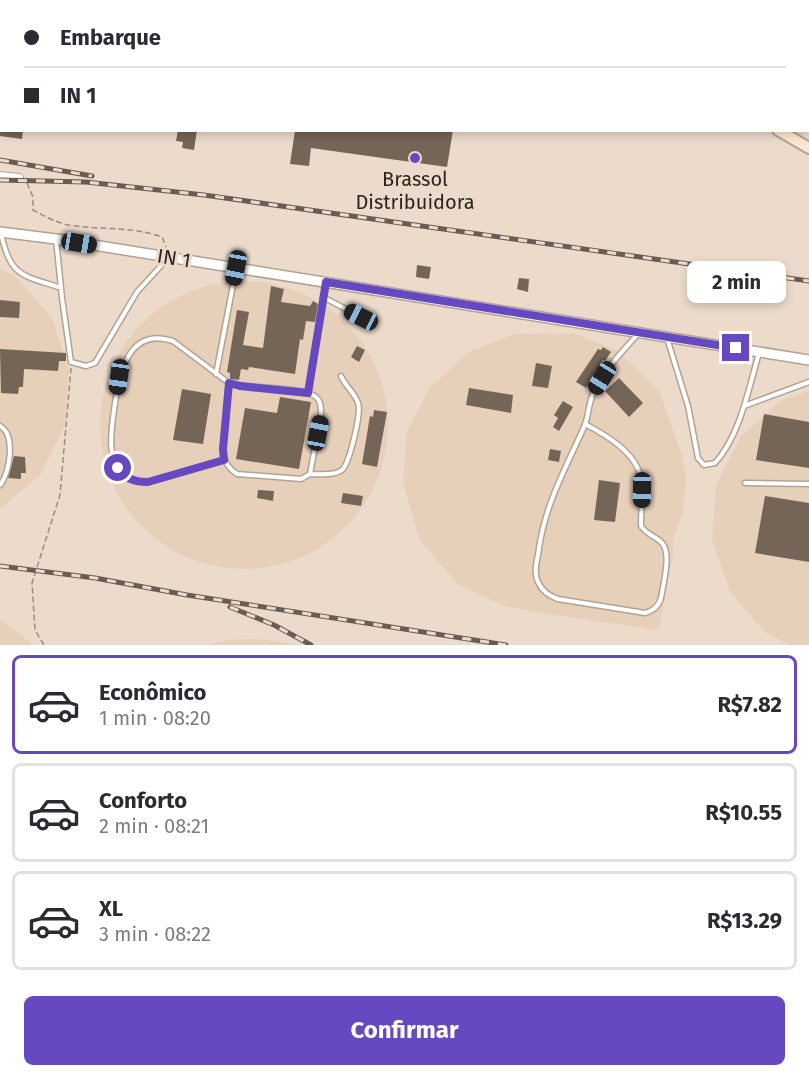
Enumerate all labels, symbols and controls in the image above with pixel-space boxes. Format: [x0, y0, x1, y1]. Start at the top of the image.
text: Embarque [60, 24, 161, 51]
text: IN 1 [60, 82, 96, 109]
marker: Brassol Distribuidora [408, 151, 422, 165]
place label: Brassol Distribuidora [355, 167, 475, 214]
car [60, 231, 98, 255]
street label: IN 1 [156, 244, 192, 272]
car [224, 249, 248, 287]
callout: 2 min [686, 261, 786, 303]
text: 2 min [712, 270, 761, 294]
car [341, 301, 381, 333]
route end [722, 334, 749, 361]
car [108, 358, 130, 396]
car [585, 358, 619, 398]
car [306, 414, 330, 452]
route start [104, 454, 131, 481]
car [633, 472, 651, 508]
icon: car [27, 678, 81, 732]
text: Econômico [99, 679, 206, 706]
text: R$7.82 [717, 691, 782, 718]
text: 1 min · 08:20 [99, 706, 211, 730]
icon: car [27, 786, 81, 840]
text: Conforto [99, 787, 187, 814]
text: R$10.55 [705, 799, 782, 826]
text: 2 min · 08:21 [99, 814, 209, 838]
icon: car [27, 894, 81, 948]
text: XL [99, 895, 123, 922]
text: R$13.29 [707, 907, 782, 934]
text: 3 min · 08:22 [99, 922, 211, 946]
button: Confirmar [24, 996, 785, 1065]

